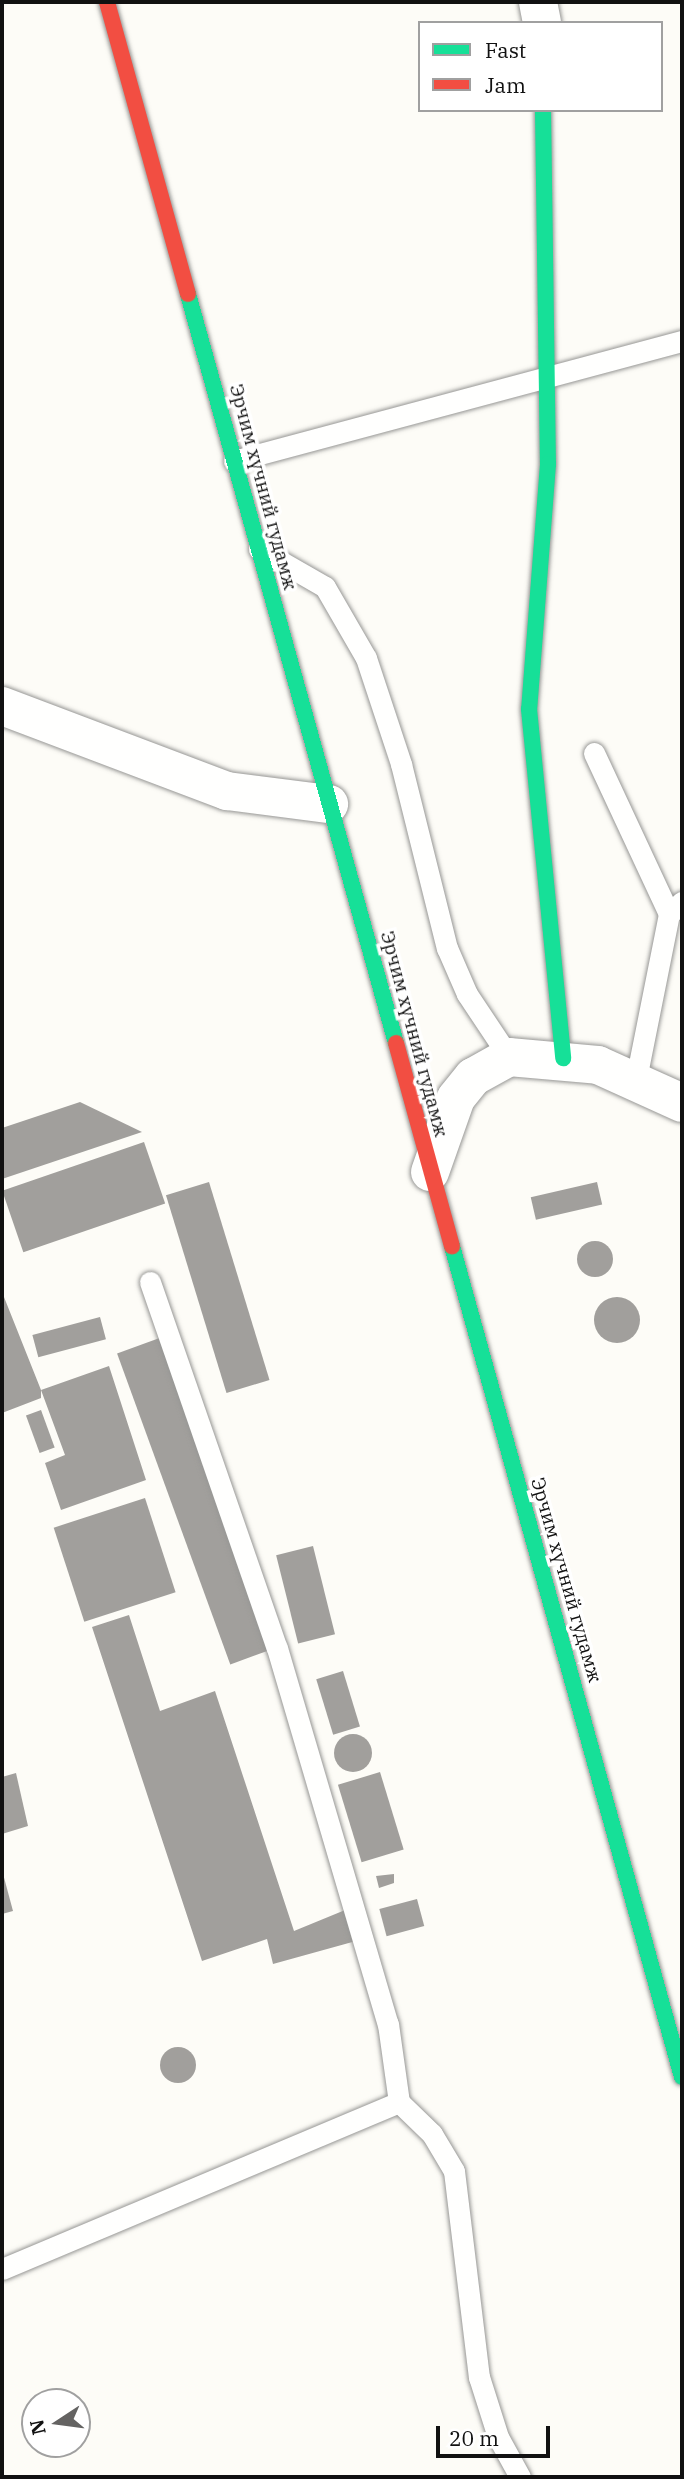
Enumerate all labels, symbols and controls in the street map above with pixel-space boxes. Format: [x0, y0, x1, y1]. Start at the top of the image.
legend [418, 21, 663, 112]
text: Fast [485, 36, 526, 64]
text: Jam [485, 71, 526, 99]
street label: Эрчим хүчний гудамж [225, 382, 301, 592]
street label: Эрчим хүчний гудамж [376, 929, 452, 1139]
street label: Эрчим хүчний гудамж [526, 1475, 606, 1685]
north arrow [21, 2388, 91, 2458]
scale bar [439, 2412, 553, 2456]
text: N [24, 2417, 51, 2437]
text: 20 m [449, 2424, 499, 2452]

